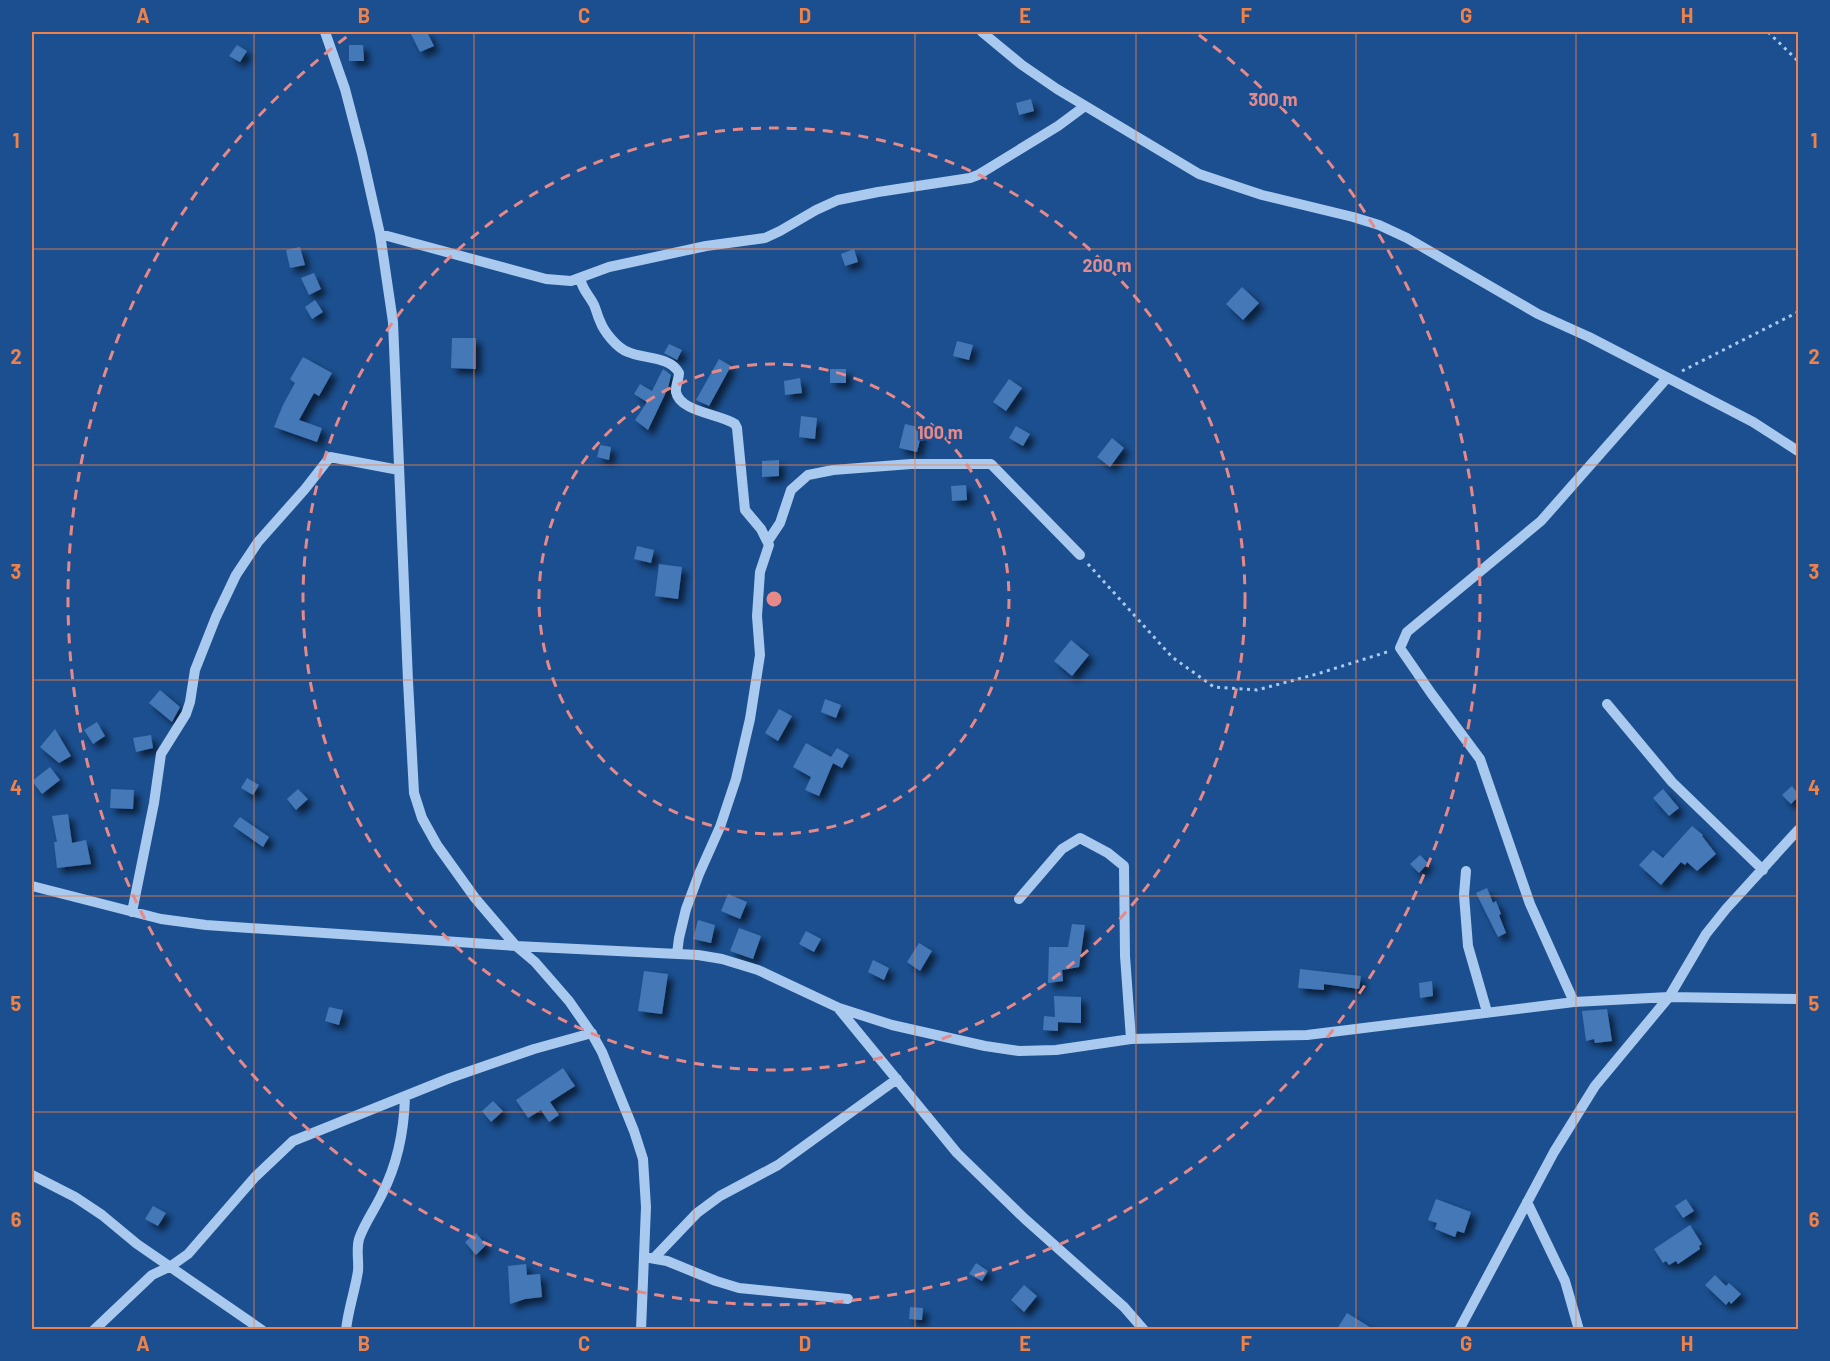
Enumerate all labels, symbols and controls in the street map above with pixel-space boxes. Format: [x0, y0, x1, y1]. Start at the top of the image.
text: A [136, 3, 150, 27]
text: B [358, 3, 370, 27]
text: C [578, 3, 590, 27]
text: D [799, 3, 811, 27]
text: E [1019, 3, 1031, 27]
text: F [1240, 3, 1252, 27]
text: G [1460, 3, 1472, 27]
text: H [1681, 3, 1693, 27]
text: 300 m [1249, 88, 1297, 110]
text: 1 [12, 128, 20, 152]
text: 1 [1810, 128, 1818, 152]
text: 200 m [1082, 254, 1132, 276]
text: 2 [10, 344, 22, 368]
text: 2 [1808, 344, 1820, 368]
text: 100 m [917, 421, 963, 443]
text: 3 [11, 559, 21, 583]
text: 3 [1809, 559, 1819, 583]
centre of rings [764, 589, 784, 609]
text: 4 [10, 775, 22, 799]
text: 4 [1808, 775, 1820, 799]
text: 5 [11, 991, 22, 1015]
text: 5 [1809, 991, 1820, 1015]
text: 6 [11, 1207, 22, 1231]
text: 6 [1809, 1207, 1820, 1231]
text: A [136, 1331, 150, 1355]
text: B [358, 1331, 370, 1355]
text: C [578, 1331, 590, 1355]
text: D [799, 1331, 811, 1355]
text: E [1019, 1331, 1031, 1355]
text: F [1240, 1331, 1252, 1355]
text: G [1460, 1331, 1472, 1355]
text: H [1681, 1331, 1693, 1355]

